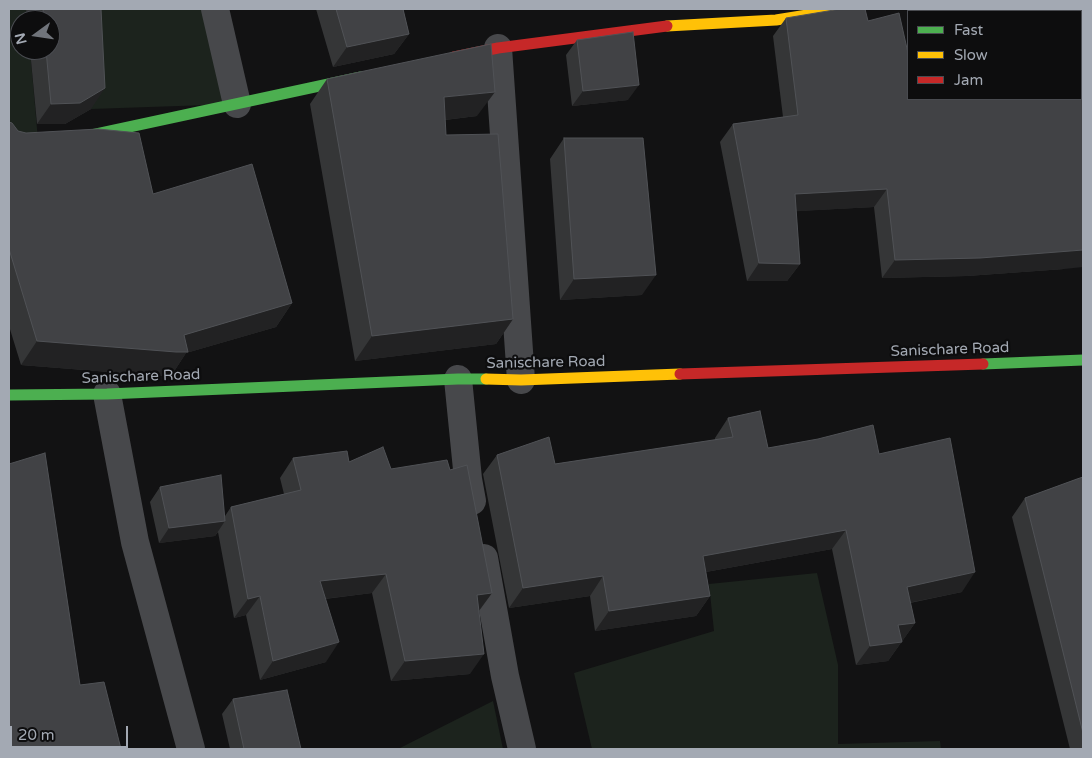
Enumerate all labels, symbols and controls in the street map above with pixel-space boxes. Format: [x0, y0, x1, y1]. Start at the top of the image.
north arrow [10, 10, 60, 60]
legend [907, 10, 1082, 100]
text: Fast [954, 21, 983, 39]
text: N [11, 31, 31, 46]
text: Slow [954, 46, 988, 64]
text: Jam [954, 71, 983, 89]
street label: Sanischare Road [890, 339, 1010, 361]
street label: Sanischare Road [486, 353, 606, 373]
street label: Sanischare Road [81, 366, 201, 388]
scale bar [12, 716, 130, 748]
text: 20 m [18, 726, 55, 744]

